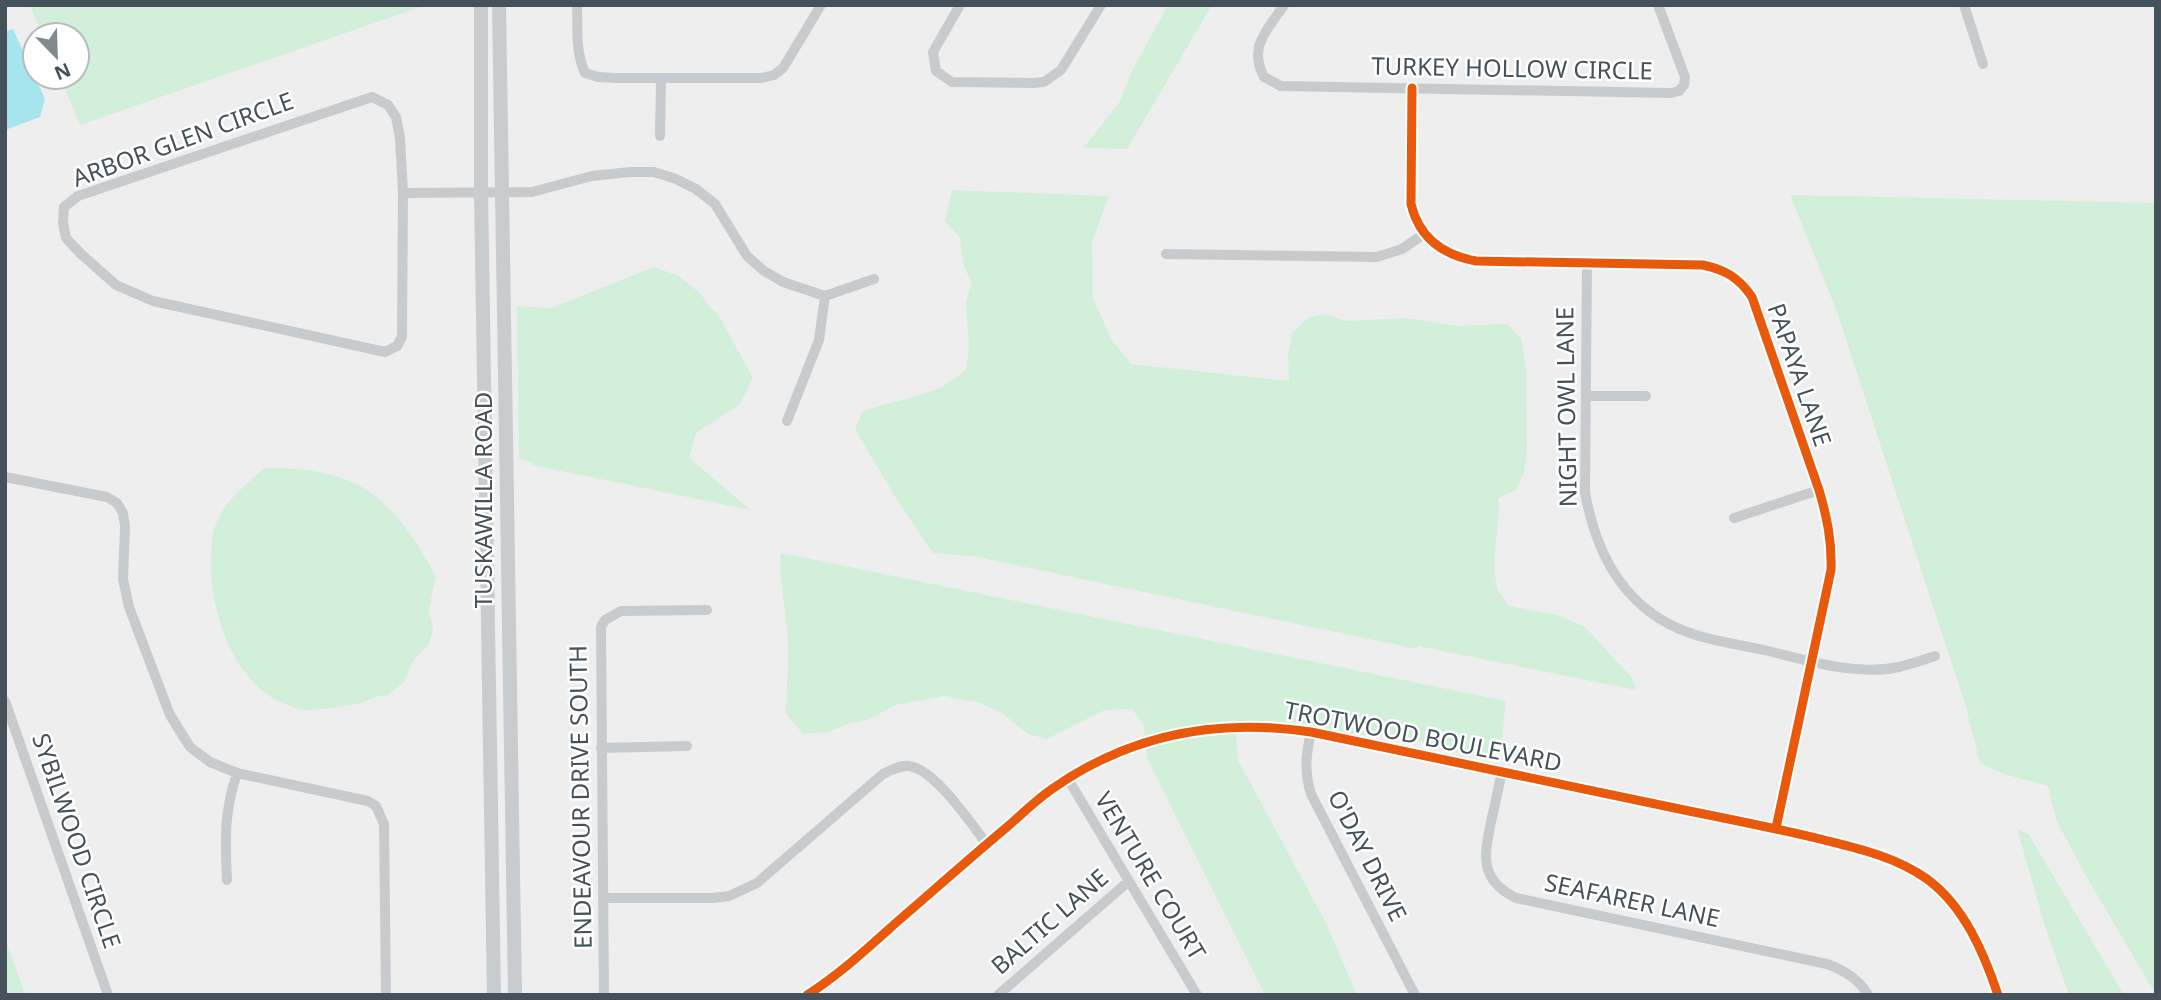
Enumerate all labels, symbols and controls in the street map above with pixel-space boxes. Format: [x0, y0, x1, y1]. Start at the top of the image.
north arrow [21, 21, 91, 91]
street label: TURKEY HOLLOW CIRCLE [1371, 49, 1653, 86]
text: N [50, 57, 75, 87]
street label: ARBOR GLEN CIRCLE [67, 83, 298, 194]
street label: PAPAYA LANE [1761, 299, 1840, 450]
street label: NIGHT OWL LANE [1547, 307, 1584, 507]
street label: TUSKAWILLA ROAD [466, 392, 499, 608]
street label: ENDEAVOUR DRIVE SOUTH [560, 645, 599, 949]
street label: TROTWOOD BOULEVARD [1282, 692, 1565, 779]
street label: SYBILWOOD CIRCLE [25, 729, 130, 952]
street label: O'DAY DRIVE [1321, 784, 1416, 927]
street label: VENTURE COURT [1088, 785, 1215, 966]
street label: BALTIC LANE [983, 861, 1115, 981]
street label: SEAFARER LANE [1542, 865, 1723, 934]

